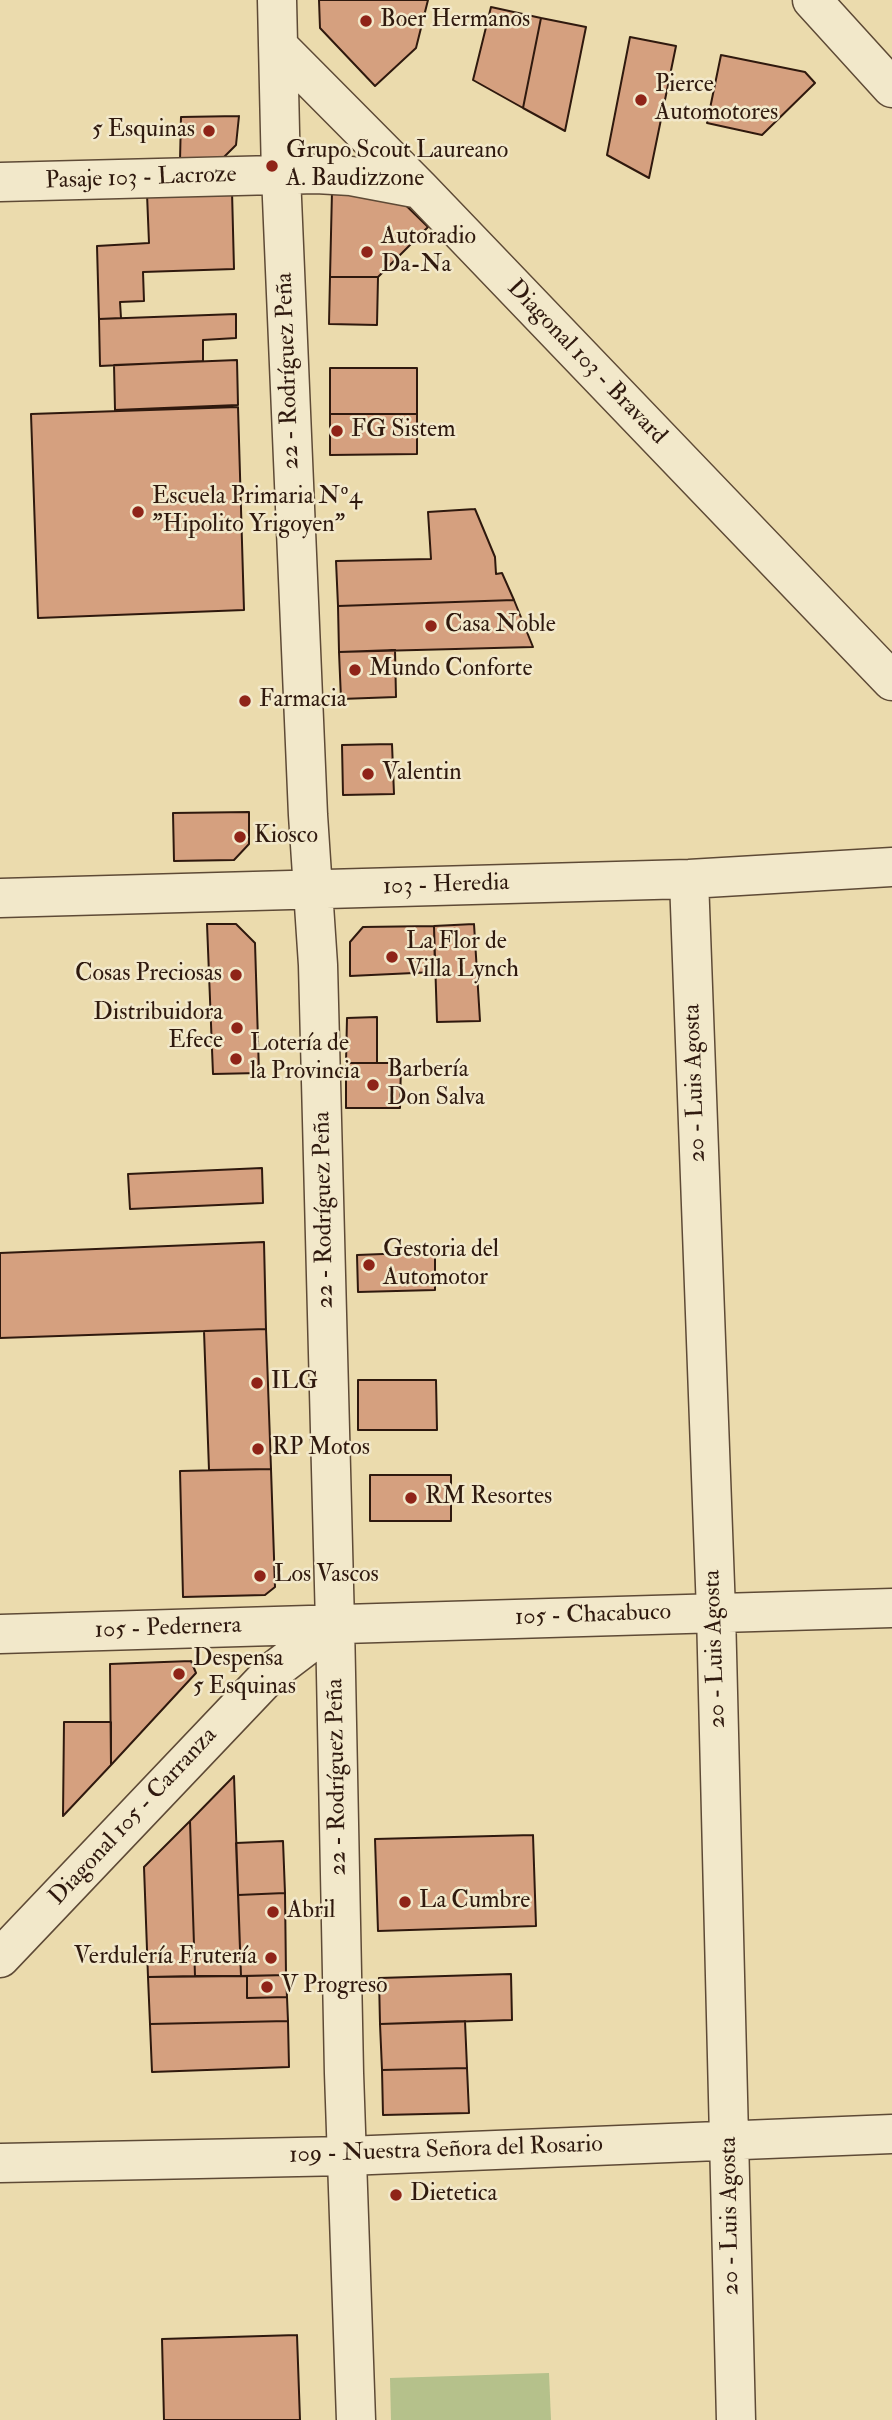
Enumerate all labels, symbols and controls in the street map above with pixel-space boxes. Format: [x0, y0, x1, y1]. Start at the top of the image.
place label: Boer Hermanos [380, 7, 530, 35]
marker: Boer Hermanos [358, 13, 374, 29]
place label: Pierce Automotores [655, 72, 778, 128]
marker: Pierce Automotores [633, 92, 649, 108]
place label: 5 Esquinas [92, 117, 195, 145]
marker: 5 Esquinas [201, 123, 217, 139]
place label: Grupo Scout Laureano A. Baudizzone [286, 138, 508, 194]
marker: Grupo Scout Laureano A. Baudizzone [264, 158, 280, 174]
street label: Pasaje 103 - Lacroze [45, 161, 237, 197]
place label: Autoradio Da-Na [381, 224, 476, 280]
marker: Autoradio Da-Na [359, 244, 375, 260]
street label: 22 - Rodríguez Peña [271, 272, 307, 470]
street label: Diagonal 103 - Bravard [500, 275, 672, 451]
place label: FG Sistem [351, 417, 456, 445]
marker: FG Sistem [329, 423, 345, 439]
place label: Escuela Primaria Nº4 "Hipolito Yrigoyen" [152, 484, 362, 540]
marker: Escuela Primaria Nº4 "Hipolito Yrigoyen" [130, 504, 146, 520]
place label: Casa Noble [445, 612, 556, 640]
marker: Casa Noble [423, 618, 439, 634]
place label: Mundo Conforte [369, 656, 532, 684]
marker: Mundo Conforte [347, 662, 363, 678]
place label: Farmacia [259, 687, 347, 715]
marker: Farmacia [237, 693, 253, 709]
place label: Valentin [382, 760, 462, 788]
marker: Valentin [360, 766, 376, 782]
place label: Kiosco [254, 823, 318, 851]
marker: Kiosco [232, 829, 248, 845]
street label: 103 - Heredia [382, 869, 510, 903]
place label: La Flor de Villa Lynch [406, 929, 519, 985]
marker: La Flor de Villa Lynch [384, 949, 400, 965]
place label: Cosas Preciosas [75, 961, 222, 989]
marker: Cosas Preciosas [228, 967, 244, 983]
place label: Distribuidora Efece [93, 1000, 223, 1056]
street label: 20 - Luis Agosta [679, 1003, 713, 1163]
marker: Distribuidora Efece [229, 1020, 245, 1036]
place label: Lotería de la Provincia [250, 1031, 360, 1087]
marker: Lotería de la Provincia [228, 1051, 244, 1067]
place label: Barbería Don Salva [387, 1057, 485, 1113]
marker: Barbería Don Salva [365, 1077, 381, 1093]
street label: 22 - Rodríguez Peña [309, 1111, 341, 1309]
place label: Gestoria del Automotor [383, 1237, 499, 1293]
marker: Gestoria del Automotor [361, 1257, 377, 1273]
place label: ILG [271, 1369, 318, 1397]
marker: ILG [249, 1375, 265, 1391]
place label: RP Motos [272, 1435, 370, 1463]
marker: RP Motos [250, 1441, 266, 1457]
place label: RM Resortes [425, 1484, 552, 1512]
marker: RM Resortes [403, 1490, 419, 1506]
place label: Los Vascos [274, 1562, 379, 1590]
marker: Los Vascos [252, 1568, 268, 1584]
street label: 20 - Luis Agosta [699, 1569, 733, 1729]
street label: 105 - Chacabuco [514, 1599, 672, 1633]
street label: 105 - Pedernera [94, 1612, 242, 1646]
place label: Despensa 5 Esquinas [193, 1646, 296, 1702]
marker: Despensa 5 Esquinas [171, 1666, 187, 1682]
street label: 22 - Rodríguez Peña [322, 1678, 354, 1876]
street label: Diagonal 105 - Carranza [44, 1722, 224, 1912]
place label: La Cumbre [419, 1888, 530, 1916]
marker: La Cumbre [397, 1894, 413, 1910]
place label: Abril [287, 1898, 335, 1926]
marker: Abril [265, 1904, 281, 1920]
place label: Verdulería Frutería [74, 1944, 257, 1972]
marker: Verdulería Frutería [263, 1950, 279, 1966]
place label: V Progreso [281, 1973, 388, 2001]
marker: V Progreso [259, 1979, 275, 1995]
street label: 109 - Nuestra Señora del Rosario [289, 2131, 603, 2171]
street label: 20 - Luis Agosta [715, 2136, 747, 2296]
place label: Dietetica [410, 2181, 497, 2209]
marker: Dietetica [388, 2187, 404, 2203]

